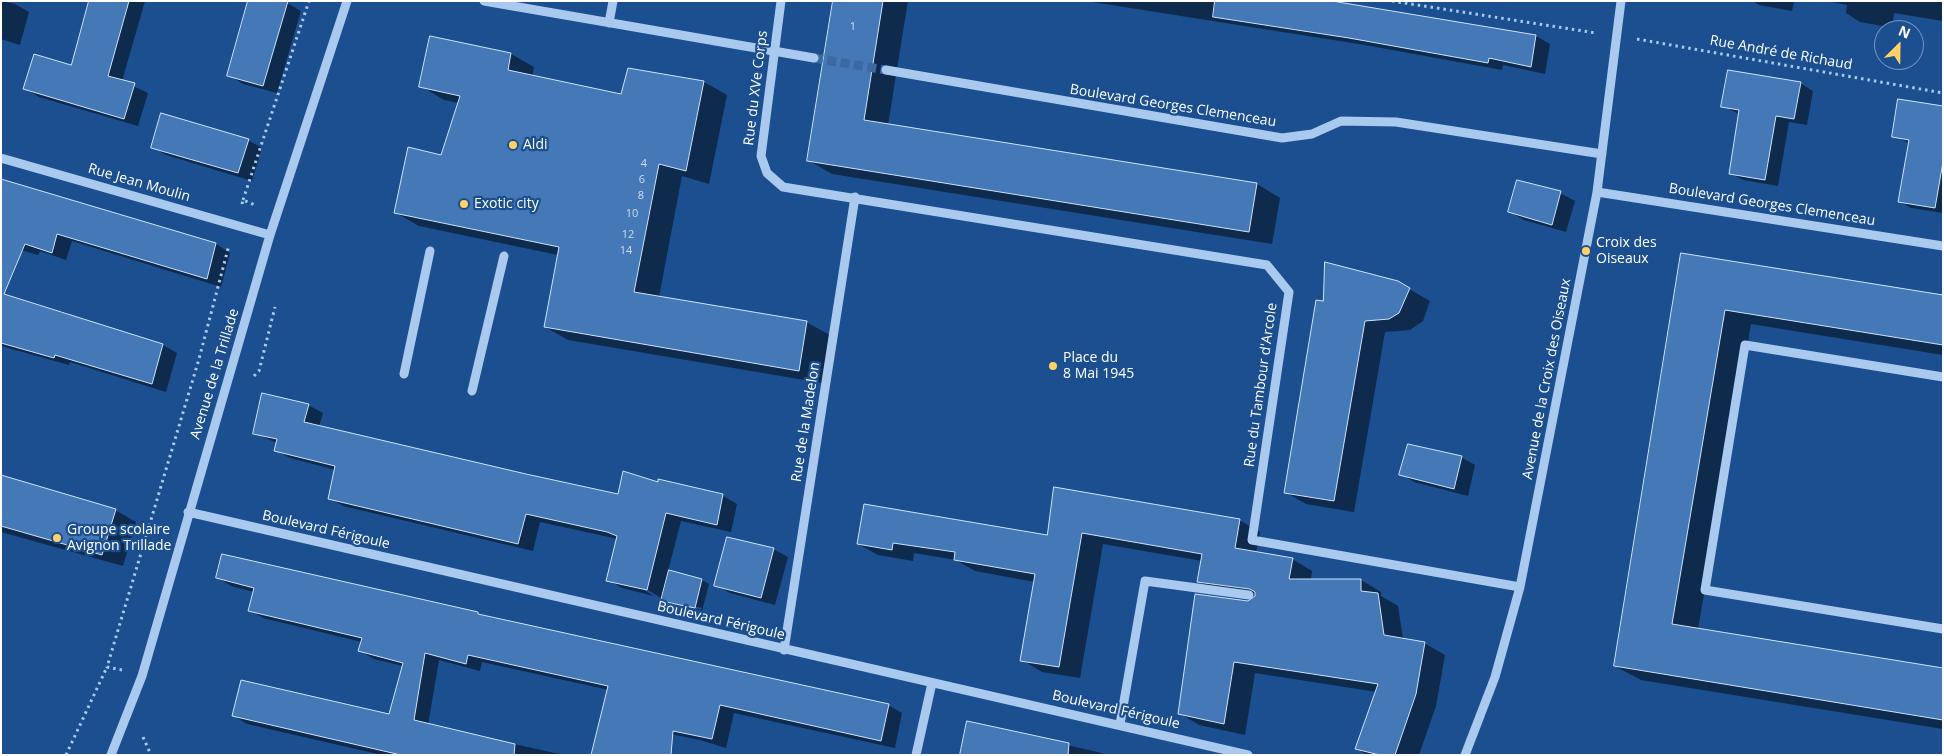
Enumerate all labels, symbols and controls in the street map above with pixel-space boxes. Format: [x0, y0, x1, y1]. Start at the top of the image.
house number: 1 [850, 20, 856, 34]
north arrow [1874, 20, 1924, 70]
text: N [1896, 21, 1914, 43]
street label: Rue du XVe Corps [741, 30, 771, 146]
street label: Rue André de Richaud [1708, 32, 1854, 74]
street label: Boulevard Georges Clemenceau [1069, 81, 1277, 131]
place label: Aldi [523, 137, 547, 153]
marker: Aldi [507, 139, 519, 151]
house number: 4 [641, 157, 647, 171]
street label: Rue Jean Moulin [86, 160, 192, 206]
house number: 6 [639, 173, 645, 187]
street label: Boulevard Georges Clemenceau [1668, 180, 1876, 230]
house number: 8 [638, 189, 644, 203]
place label: Exotic city [474, 196, 539, 212]
marker: Exotic city [458, 198, 470, 210]
house number: 10 [626, 207, 638, 221]
house number: 12 [622, 228, 634, 242]
place label: Croix des Oiseaux [1596, 235, 1657, 268]
house number: 14 [620, 244, 632, 258]
marker: Croix des Oiseaux [1580, 245, 1592, 257]
street label: Avenue de la Croix des Oiseaux [1519, 277, 1575, 481]
street label: Rue du Tambour d'Arcole [1241, 302, 1281, 468]
street label: Avenue de la Trillade [187, 307, 243, 441]
place label: Place du 8 Mai 1945 [1063, 350, 1134, 382]
marker: Place du 8 Mai 1945 [1047, 360, 1059, 372]
street label: Rue de la Madelon [788, 361, 824, 483]
street label: Boulevard Férigoule [261, 507, 391, 553]
place label: Groupe scolaire Avignon Trillade [67, 522, 171, 554]
marker: Groupe scolaire Avignon Trillade [51, 532, 63, 544]
street label: Boulevard Férigoule [656, 598, 786, 644]
street label: Boulevard Férigoule [1051, 687, 1181, 733]

